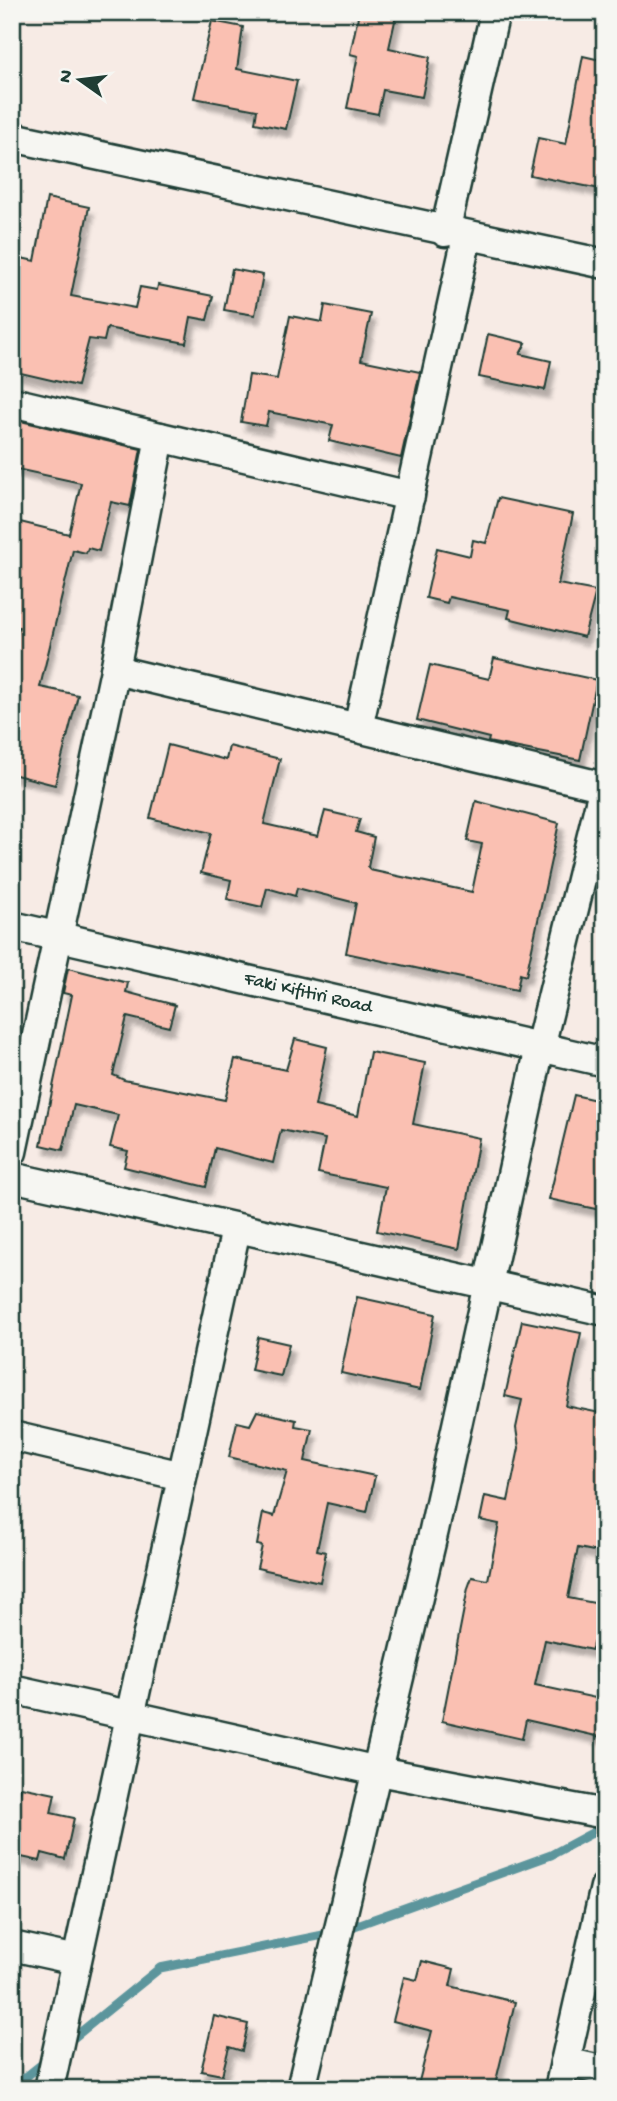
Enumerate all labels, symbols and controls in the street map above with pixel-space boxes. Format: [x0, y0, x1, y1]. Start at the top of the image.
north arrow [46, 46, 116, 116]
text: N [54, 68, 80, 86]
street label: Faki Kifitiri Road [241, 968, 376, 1020]

